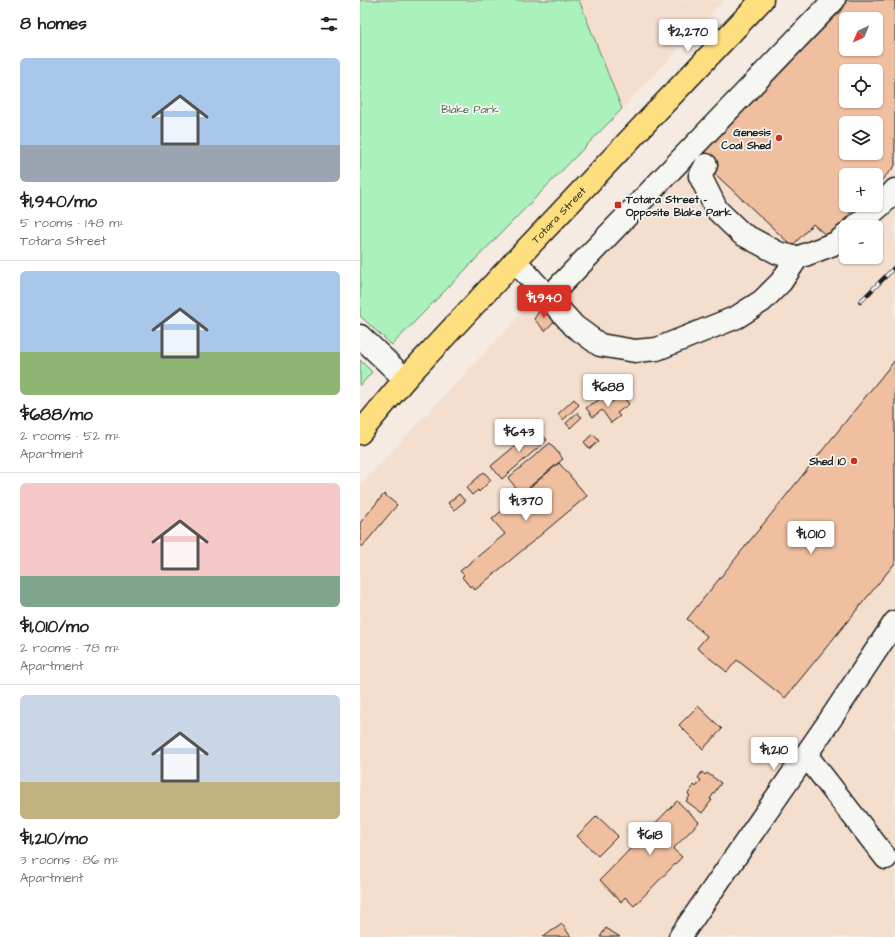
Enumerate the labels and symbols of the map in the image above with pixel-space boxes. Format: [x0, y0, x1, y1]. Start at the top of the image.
north arrow [839, 12, 883, 56]
pin: $2,270 [655, 19, 721, 53]
park label: Blake Park [441, 102, 499, 117]
place label: Genesis Coal Shed [721, 125, 771, 153]
marker: Genesis Coal Shed [774, 133, 784, 143]
street label: Totara Street [528, 183, 590, 247]
place label: Totara Street - Opposite Blake Park [625, 192, 732, 221]
marker: Totara Street - Opposite Blake Park [613, 200, 623, 210]
pin: $1,940 [511, 285, 577, 319]
pin: $688 [584, 374, 632, 408]
pin: $643 [495, 419, 543, 453]
place label: Shed 10 [808, 454, 846, 469]
marker: Shed 10 [849, 456, 859, 466]
pin: $1,370 [493, 488, 559, 522]
pin: $1,010 [778, 521, 844, 555]
pin: $1,210 [741, 737, 807, 771]
pin: $618 [626, 822, 674, 856]

